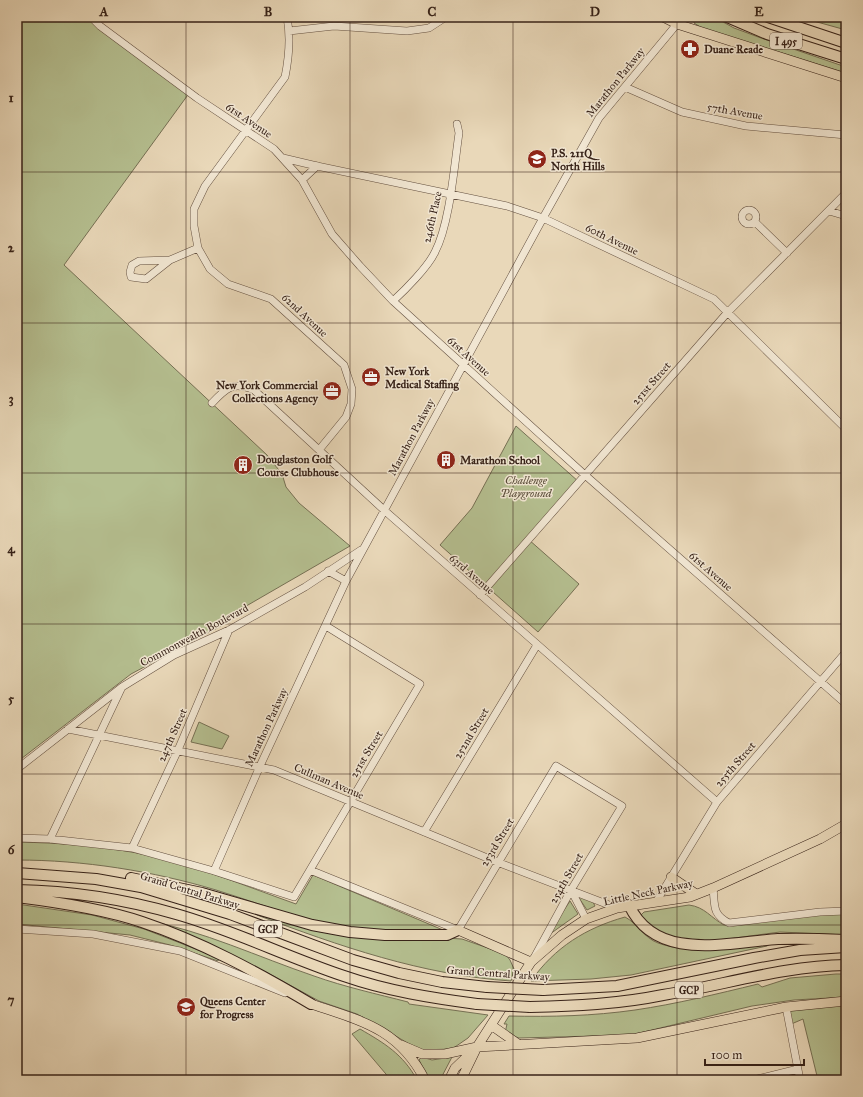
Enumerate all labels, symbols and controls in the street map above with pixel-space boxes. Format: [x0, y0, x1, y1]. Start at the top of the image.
text: A [99, 4, 109, 20]
text: B [264, 4, 273, 20]
text: C [428, 4, 437, 20]
text: D [590, 4, 600, 20]
text: E [754, 4, 764, 20]
road number: I 495 [770, 33, 802, 49]
pharmacy icon: Duane Reade [679, 38, 701, 60]
place label: Duane Reade [704, 43, 764, 56]
street label: Marathon Parkway [583, 44, 648, 120]
text: 1 [8, 90, 14, 106]
street label: 61st Avenue [223, 100, 275, 141]
street label: 57th Avenue [706, 100, 764, 123]
place label: P.S. 211Q North Hills [551, 147, 605, 173]
school or university icon: P.S. 211Q North Hills [526, 148, 548, 170]
street label: 246th Place [420, 190, 445, 244]
street label: 60th Avenue [583, 221, 641, 258]
text: 2 [8, 240, 15, 256]
street label: 62nd Avenue [279, 291, 331, 340]
street label: 61st Avenue [445, 334, 493, 379]
street label: 251st Street [629, 359, 674, 407]
place label: New York Medical Staffing [385, 365, 459, 391]
office icon: New York Medical Staffing [360, 366, 382, 388]
place label: New York Commercial Collections Agency [216, 379, 319, 406]
office icon: New York Commercial Collections Agency [321, 380, 343, 402]
text: 3 [8, 391, 14, 407]
street label: Marathon Parkway [386, 396, 438, 478]
building icon: Marathon School [435, 449, 457, 471]
place label: Douglaston Golf Course Clubhouse [257, 453, 339, 479]
building icon: Douglaston Golf Course Clubhouse [232, 454, 254, 476]
place label: Marathon School [460, 454, 541, 467]
park label: Challenge Playground [501, 474, 553, 500]
text: 4 [7, 541, 15, 557]
street label: 61st Avenue [686, 549, 735, 594]
street label: 63rd Avenue [447, 551, 497, 598]
street label: Commonwealth Boulevard [138, 601, 251, 669]
street label: Marathon Parkway [243, 685, 291, 769]
text: 5 [8, 691, 15, 707]
street label: 252nd Street [451, 705, 492, 761]
street label: 247th Street [155, 707, 190, 764]
street label: 251st Street [347, 728, 386, 780]
street label: 255th Street [712, 739, 758, 789]
street label: Cullman Avenue [292, 761, 366, 802]
street label: 253rd Street [478, 816, 517, 869]
text: 6 [8, 842, 16, 858]
street label: 254th Street [547, 851, 586, 906]
street label: Grand Central Parkway [139, 869, 242, 912]
street label: Little Neck Parkway [602, 876, 695, 908]
road number: GCP [254, 921, 282, 937]
street label: Grand Central Parkway [446, 963, 551, 984]
road number: GCP [675, 982, 703, 998]
text: 7 [8, 992, 15, 1008]
place label: Queens Center for Progress [199, 995, 267, 1021]
school or university icon: Queens Center for Progress [175, 996, 197, 1018]
scale bar [705, 1041, 804, 1067]
text: 100 m [711, 1048, 742, 1062]

